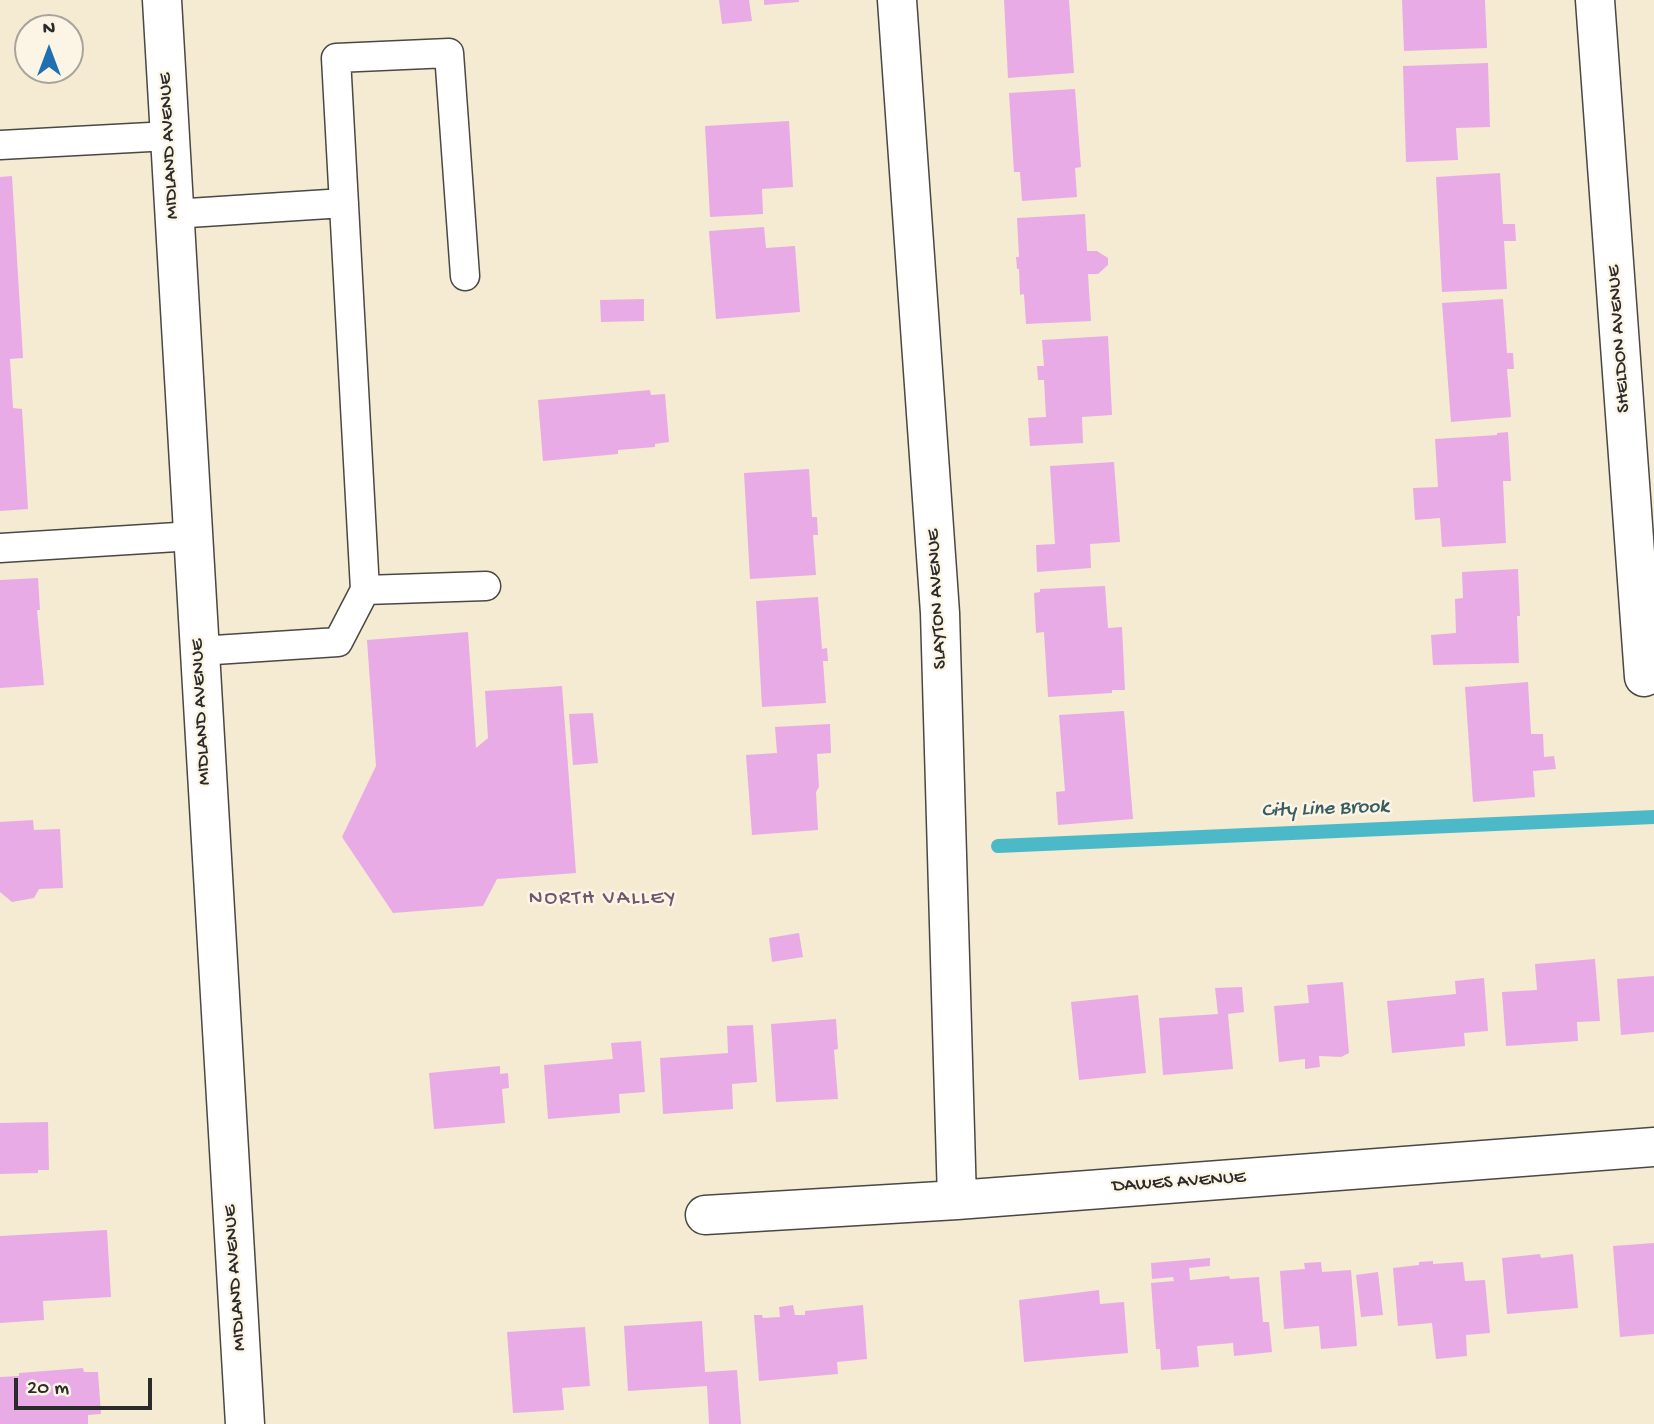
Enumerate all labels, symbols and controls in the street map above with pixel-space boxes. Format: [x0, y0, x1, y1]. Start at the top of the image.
north arrow [14, 14, 84, 84]
text: N [43, 18, 55, 41]
street label: MIDLAND AVENUE [155, 72, 185, 220]
street label: SHELDON AVENUE [1603, 264, 1637, 414]
street label: SLAYTON AVENUE [923, 528, 953, 670]
street label: MIDLAND AVENUE [187, 638, 217, 786]
water label: City Line Brook [1261, 795, 1389, 825]
district label: NORTH VALLEY [530, 887, 676, 913]
street label: DAWES AVENUE [1112, 1167, 1246, 1199]
street label: MIDLAND AVENUE [220, 1204, 252, 1352]
scale bar [18, 1364, 156, 1408]
text: 20 m [27, 1377, 69, 1402]

